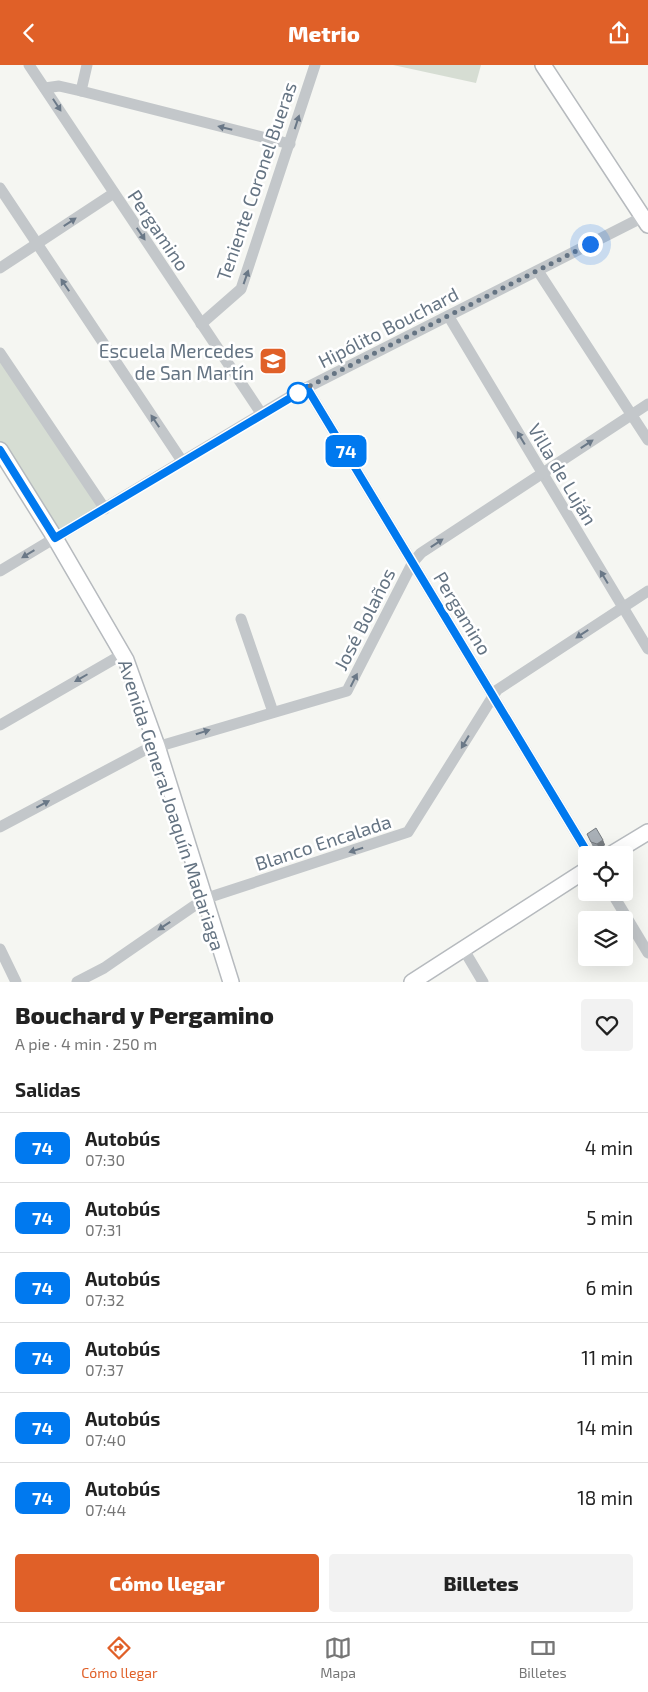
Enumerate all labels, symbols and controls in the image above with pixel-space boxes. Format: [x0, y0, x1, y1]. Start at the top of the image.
icon: back [15, 19, 43, 47]
icon: share [605, 19, 633, 47]
text: Metrio [288, 20, 360, 46]
street label: Teniente Coronel Bueras [211, 79, 301, 283]
one-way arrow [52, 99, 61, 112]
one-way arrow [293, 115, 301, 130]
one-way arrow [218, 124, 233, 132]
street label: Pergamino [123, 185, 195, 275]
one-way arrow [64, 217, 77, 227]
one-way arrow [137, 227, 146, 241]
your location [578, 232, 603, 257]
one-way arrow [242, 269, 250, 284]
one-way arrow [60, 278, 70, 292]
street label: Hipólito Bouchard [314, 282, 462, 372]
place label: Escuela Mercedes de San Martín [99, 339, 254, 384]
school or university icon: Escuela Mercedes de San Martín [258, 346, 288, 376]
unlabelled marker [287, 382, 309, 404]
one-way arrow [150, 414, 159, 427]
street label: Villa de Luján [524, 419, 602, 529]
one-way arrow [516, 432, 525, 445]
line badge: 74 [324, 435, 368, 467]
one-way arrow [580, 439, 594, 449]
text: 74 [336, 440, 356, 462]
one-way arrow [430, 538, 443, 548]
one-way arrow [21, 550, 34, 559]
street label: José Bolaños [328, 564, 400, 674]
street label: Pergamino [429, 567, 497, 659]
one-way arrow [600, 571, 609, 584]
one-way arrow [575, 630, 589, 639]
street label: Avenida General Joaquín Madariaga [114, 656, 230, 954]
one-way arrow [350, 673, 358, 687]
one-way arrow [74, 674, 87, 683]
one-way arrow [196, 728, 211, 736]
one-way arrow [460, 735, 469, 748]
one-way arrow [36, 800, 50, 808]
street label: Blanco Encalada [252, 809, 394, 875]
map controls [578, 846, 633, 966]
button: locate [578, 846, 633, 901]
one-way arrow [348, 847, 363, 855]
button: layers [578, 911, 633, 966]
one-way arrow [157, 921, 171, 931]
button: heart [581, 999, 633, 1051]
text: Bouchard y Pergamino [15, 1000, 274, 1029]
text: A pie · 4 min · 250 m [15, 1034, 157, 1053]
text: Salidas [15, 1078, 81, 1101]
text: Autobús [85, 1127, 160, 1150]
text: 4 min [585, 1136, 633, 1159]
text: 74 [32, 1137, 53, 1159]
text: 07:30 [85, 1150, 125, 1169]
text: Autobús [85, 1197, 160, 1220]
text: 5 min [586, 1206, 633, 1229]
text: 74 [32, 1207, 53, 1229]
text: 07:31 [85, 1220, 122, 1239]
text: Autobús [85, 1267, 160, 1290]
text: 6 min [585, 1276, 633, 1299]
text: 74 [32, 1277, 53, 1299]
text: 07:32 [85, 1290, 125, 1309]
text: Autobús [85, 1337, 160, 1360]
text: 11 min [581, 1346, 633, 1369]
text: 74 [32, 1347, 53, 1369]
text: 07:37 [85, 1360, 124, 1379]
text: Autobús [85, 1407, 160, 1430]
text: 14 min [577, 1416, 633, 1439]
text: 74 [32, 1417, 53, 1439]
text: 07:40 [85, 1430, 126, 1449]
text: Autobús [85, 1477, 160, 1500]
text: 18 min [577, 1486, 633, 1509]
text: 74 [32, 1487, 53, 1509]
text: 07:44 [85, 1500, 126, 1519]
button: Cómo llegar [15, 1554, 319, 1612]
button: Billetes [329, 1554, 633, 1612]
tab: Cómo llegar [81, 1634, 158, 1681]
tab: Mapa [320, 1634, 356, 1681]
tab: Billetes [519, 1634, 567, 1681]

